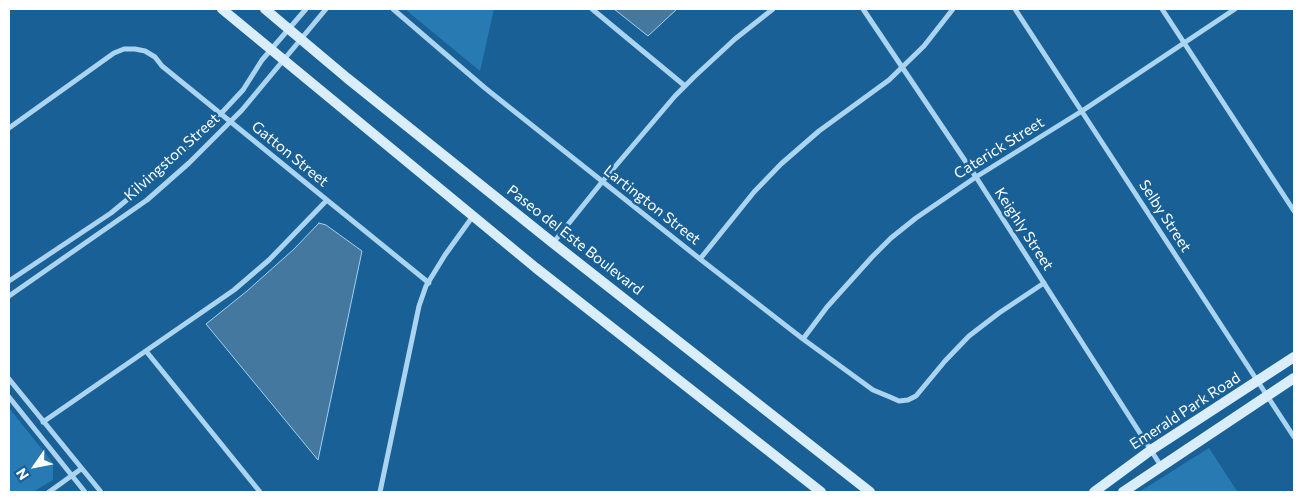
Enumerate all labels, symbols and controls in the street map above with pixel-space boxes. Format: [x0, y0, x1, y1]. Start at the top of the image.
street label: Kilvingston Street [121, 110, 223, 204]
street label: Caterick Street [951, 113, 1047, 183]
street label: Gatton Street [248, 117, 332, 191]
street label: Lartington Street [600, 162, 704, 248]
street label: Selby Street [1135, 177, 1195, 255]
street label: Paseo del Este Boulevard [503, 181, 647, 299]
street label: Keighly Street [991, 184, 1057, 274]
street label: Emerald Park Road [1126, 369, 1244, 453]
north arrow [10, 441, 60, 491]
text: N [12, 465, 32, 483]

